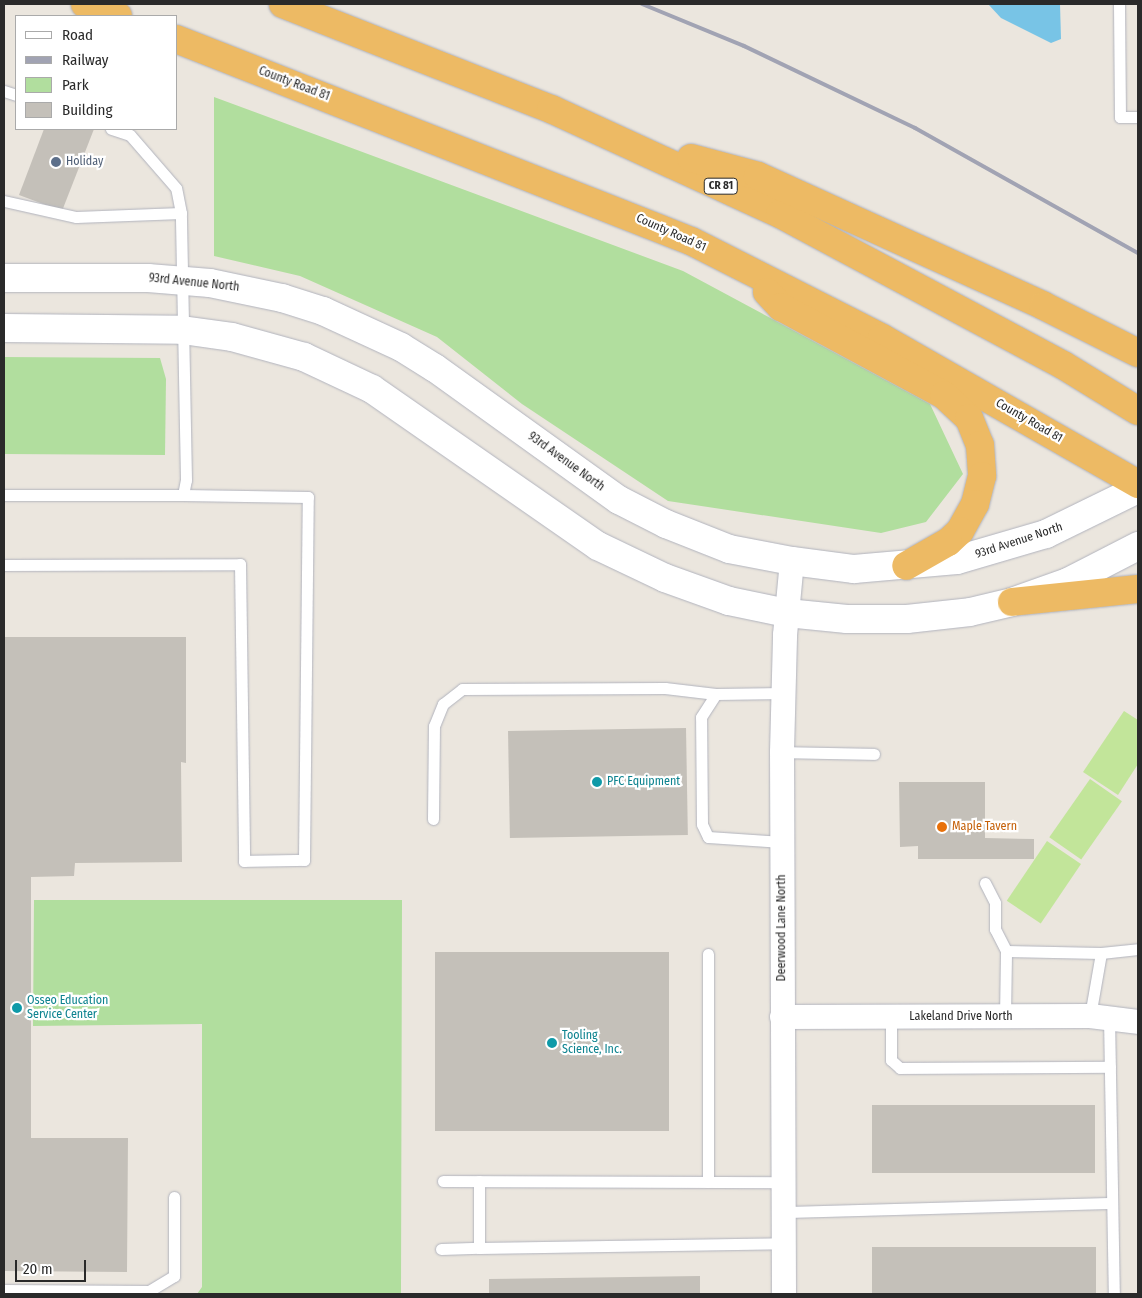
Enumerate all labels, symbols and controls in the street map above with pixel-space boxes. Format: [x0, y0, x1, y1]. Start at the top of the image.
legend [15, 15, 178, 130]
text: Road [62, 26, 93, 44]
text: Railway [62, 51, 109, 69]
street label: County Road 81 [256, 64, 332, 104]
text: Park [62, 76, 89, 94]
text: Building [62, 101, 113, 119]
place label: Holiday [66, 155, 103, 169]
marker: Holiday [50, 156, 62, 168]
road number: CR 81 [704, 178, 738, 195]
street label: County Road 81 [634, 211, 708, 255]
street label: 93rd Avenue North [148, 271, 240, 295]
street label: County Road 81 [993, 396, 1065, 446]
street label: 93rd Avenue North [525, 429, 607, 495]
street label: 93rd Avenue North [973, 520, 1065, 562]
place label: PFC Equipment [607, 775, 680, 789]
marker: PFC Equipment [591, 776, 603, 788]
place label: Maple Tavern [952, 820, 1017, 834]
marker: Maple Tavern [936, 821, 948, 833]
street label: Deerwood Lane North [775, 875, 789, 981]
place label: Osseo Education Service Center [27, 994, 108, 1022]
marker: Osseo Education Service Center [11, 1002, 23, 1014]
street label: Lakeland Drive North [909, 1010, 1013, 1024]
place label: Tooling Science, Inc. [562, 1029, 622, 1057]
marker: Tooling Science, Inc. [546, 1037, 558, 1049]
scale bar [18, 1250, 89, 1282]
text: 20 m [23, 1260, 53, 1278]

